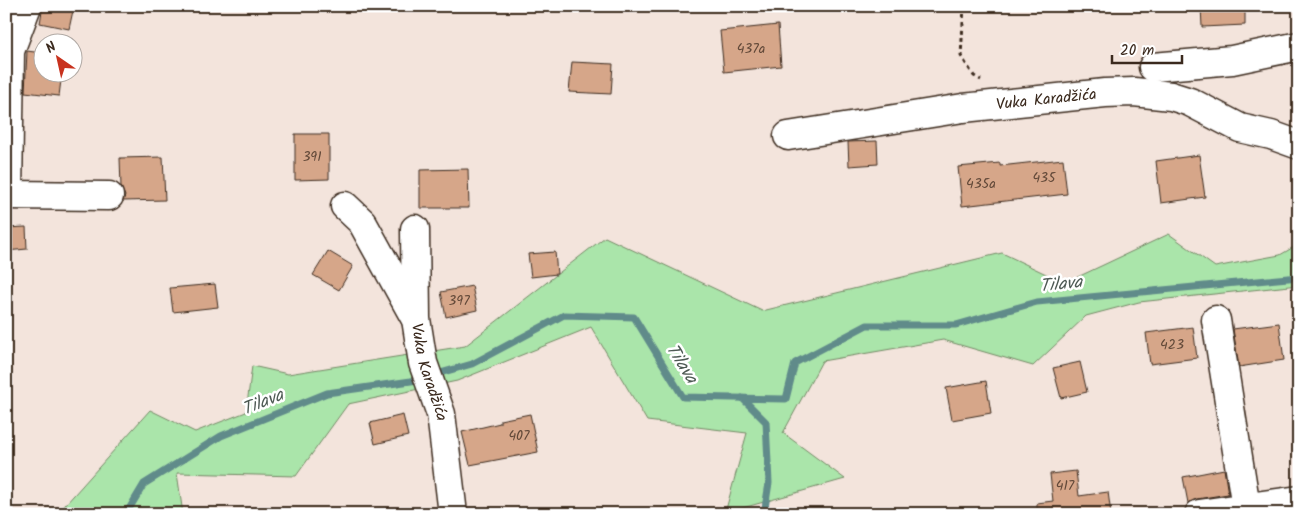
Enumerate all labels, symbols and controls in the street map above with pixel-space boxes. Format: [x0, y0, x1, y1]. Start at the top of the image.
north arrow [32, 32, 82, 82]
scale bar [1112, 32, 1182, 64]
text: N [41, 36, 61, 60]
house number: 437a [737, 38, 765, 60]
text: 20 m [1120, 39, 1154, 63]
street label: Vuka Karadžića [995, 81, 1098, 117]
house number: 391 [302, 146, 322, 168]
house number: 435 [1032, 167, 1057, 189]
house number: 435a [966, 173, 996, 195]
water label: Tilava [1038, 268, 1085, 302]
house number: 397 [448, 290, 470, 312]
street label: Vuka Karadžića [404, 322, 454, 422]
house number: 423 [1160, 334, 1184, 356]
water label: Tilava [657, 338, 705, 391]
water label: Tilava [238, 381, 290, 424]
house number: 407 [508, 425, 530, 447]
house number: 417 [1056, 475, 1075, 497]

